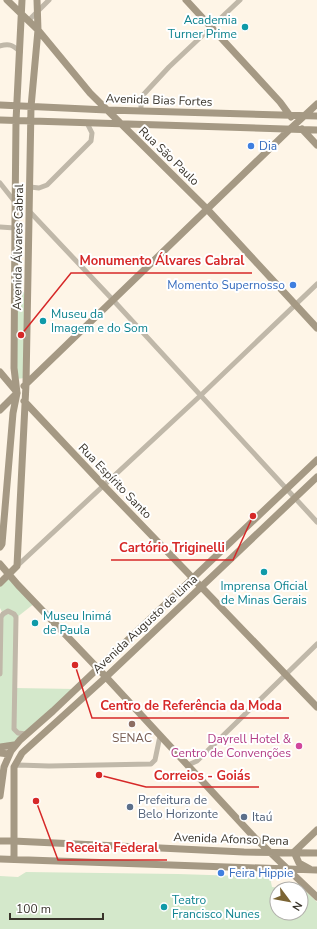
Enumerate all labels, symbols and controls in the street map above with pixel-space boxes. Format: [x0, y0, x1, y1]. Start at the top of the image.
place label: Academia Turner Prime [168, 12, 237, 42]
marker: Academia Turner Prime [240, 22, 250, 32]
street label: Avenida Bias Fortes [105, 90, 213, 110]
street label: Rua São Paulo [135, 123, 203, 189]
place label: Dia [259, 138, 277, 154]
marker: Dia [246, 141, 256, 151]
street label: Avenida Álvares Cabral [9, 183, 27, 310]
callout: Monumento Álvares Cabral [71, 248, 252, 273]
text: Monumento Álvares Cabral [79, 252, 245, 270]
place label: Momento Supernosso [167, 277, 285, 293]
marker: Momento Supernosso [288, 280, 298, 290]
place label: Museu da Imagem e do Som [51, 306, 148, 336]
marker: Museu da Imagem e do Som [38, 316, 48, 326]
street label: Rua Espírito Santo [75, 440, 155, 522]
callout: Cartório Triginelli [111, 535, 233, 560]
text: Cartório Triginelli [119, 539, 225, 557]
marker: Imprensa Oficial de Minas Gerais [259, 567, 269, 577]
street label: Avenida Augusto de Lima [89, 571, 201, 677]
place label: Imprensa Oficial de Minas Gerais [220, 578, 308, 608]
place label: Museu Inimá de Paula [43, 608, 111, 638]
marker: Museu Inimá de Paula [30, 618, 40, 628]
callout: Centro de Referência da Moda [92, 693, 289, 718]
text: Centro de Referência da Moda [100, 697, 282, 715]
marker: SENAC [127, 719, 137, 729]
place label: SENAC [112, 730, 152, 746]
place label: Dayrell Hotel & Centro de Convenções [171, 731, 292, 761]
marker: Dayrell Hotel & Centro de Convenções [294, 741, 304, 751]
callout: Correios - Goiás [146, 762, 259, 787]
text: Correios - Goiás [154, 767, 250, 785]
place label: Prefeitura de Belo Horizonte [138, 792, 218, 822]
marker: Prefeitura de Belo Horizonte [125, 802, 135, 812]
place label: Itaú [252, 809, 272, 825]
marker: Itaú [239, 812, 249, 822]
street label: Avenida Afonso Pena [173, 829, 289, 849]
callout: Receita Federal [58, 835, 167, 860]
text: Receita Federal [65, 839, 159, 857]
place label: Feira Hippie [229, 865, 293, 881]
marker: Feira Hippie [216, 868, 226, 878]
north arrow [269, 881, 309, 921]
place label: Teatro Francisco Nunes [172, 892, 260, 922]
scale bar [10, 895, 103, 921]
text: N [289, 899, 306, 914]
text: 100 m [16, 901, 51, 917]
marker: Teatro Francisco Nunes [159, 902, 169, 912]

